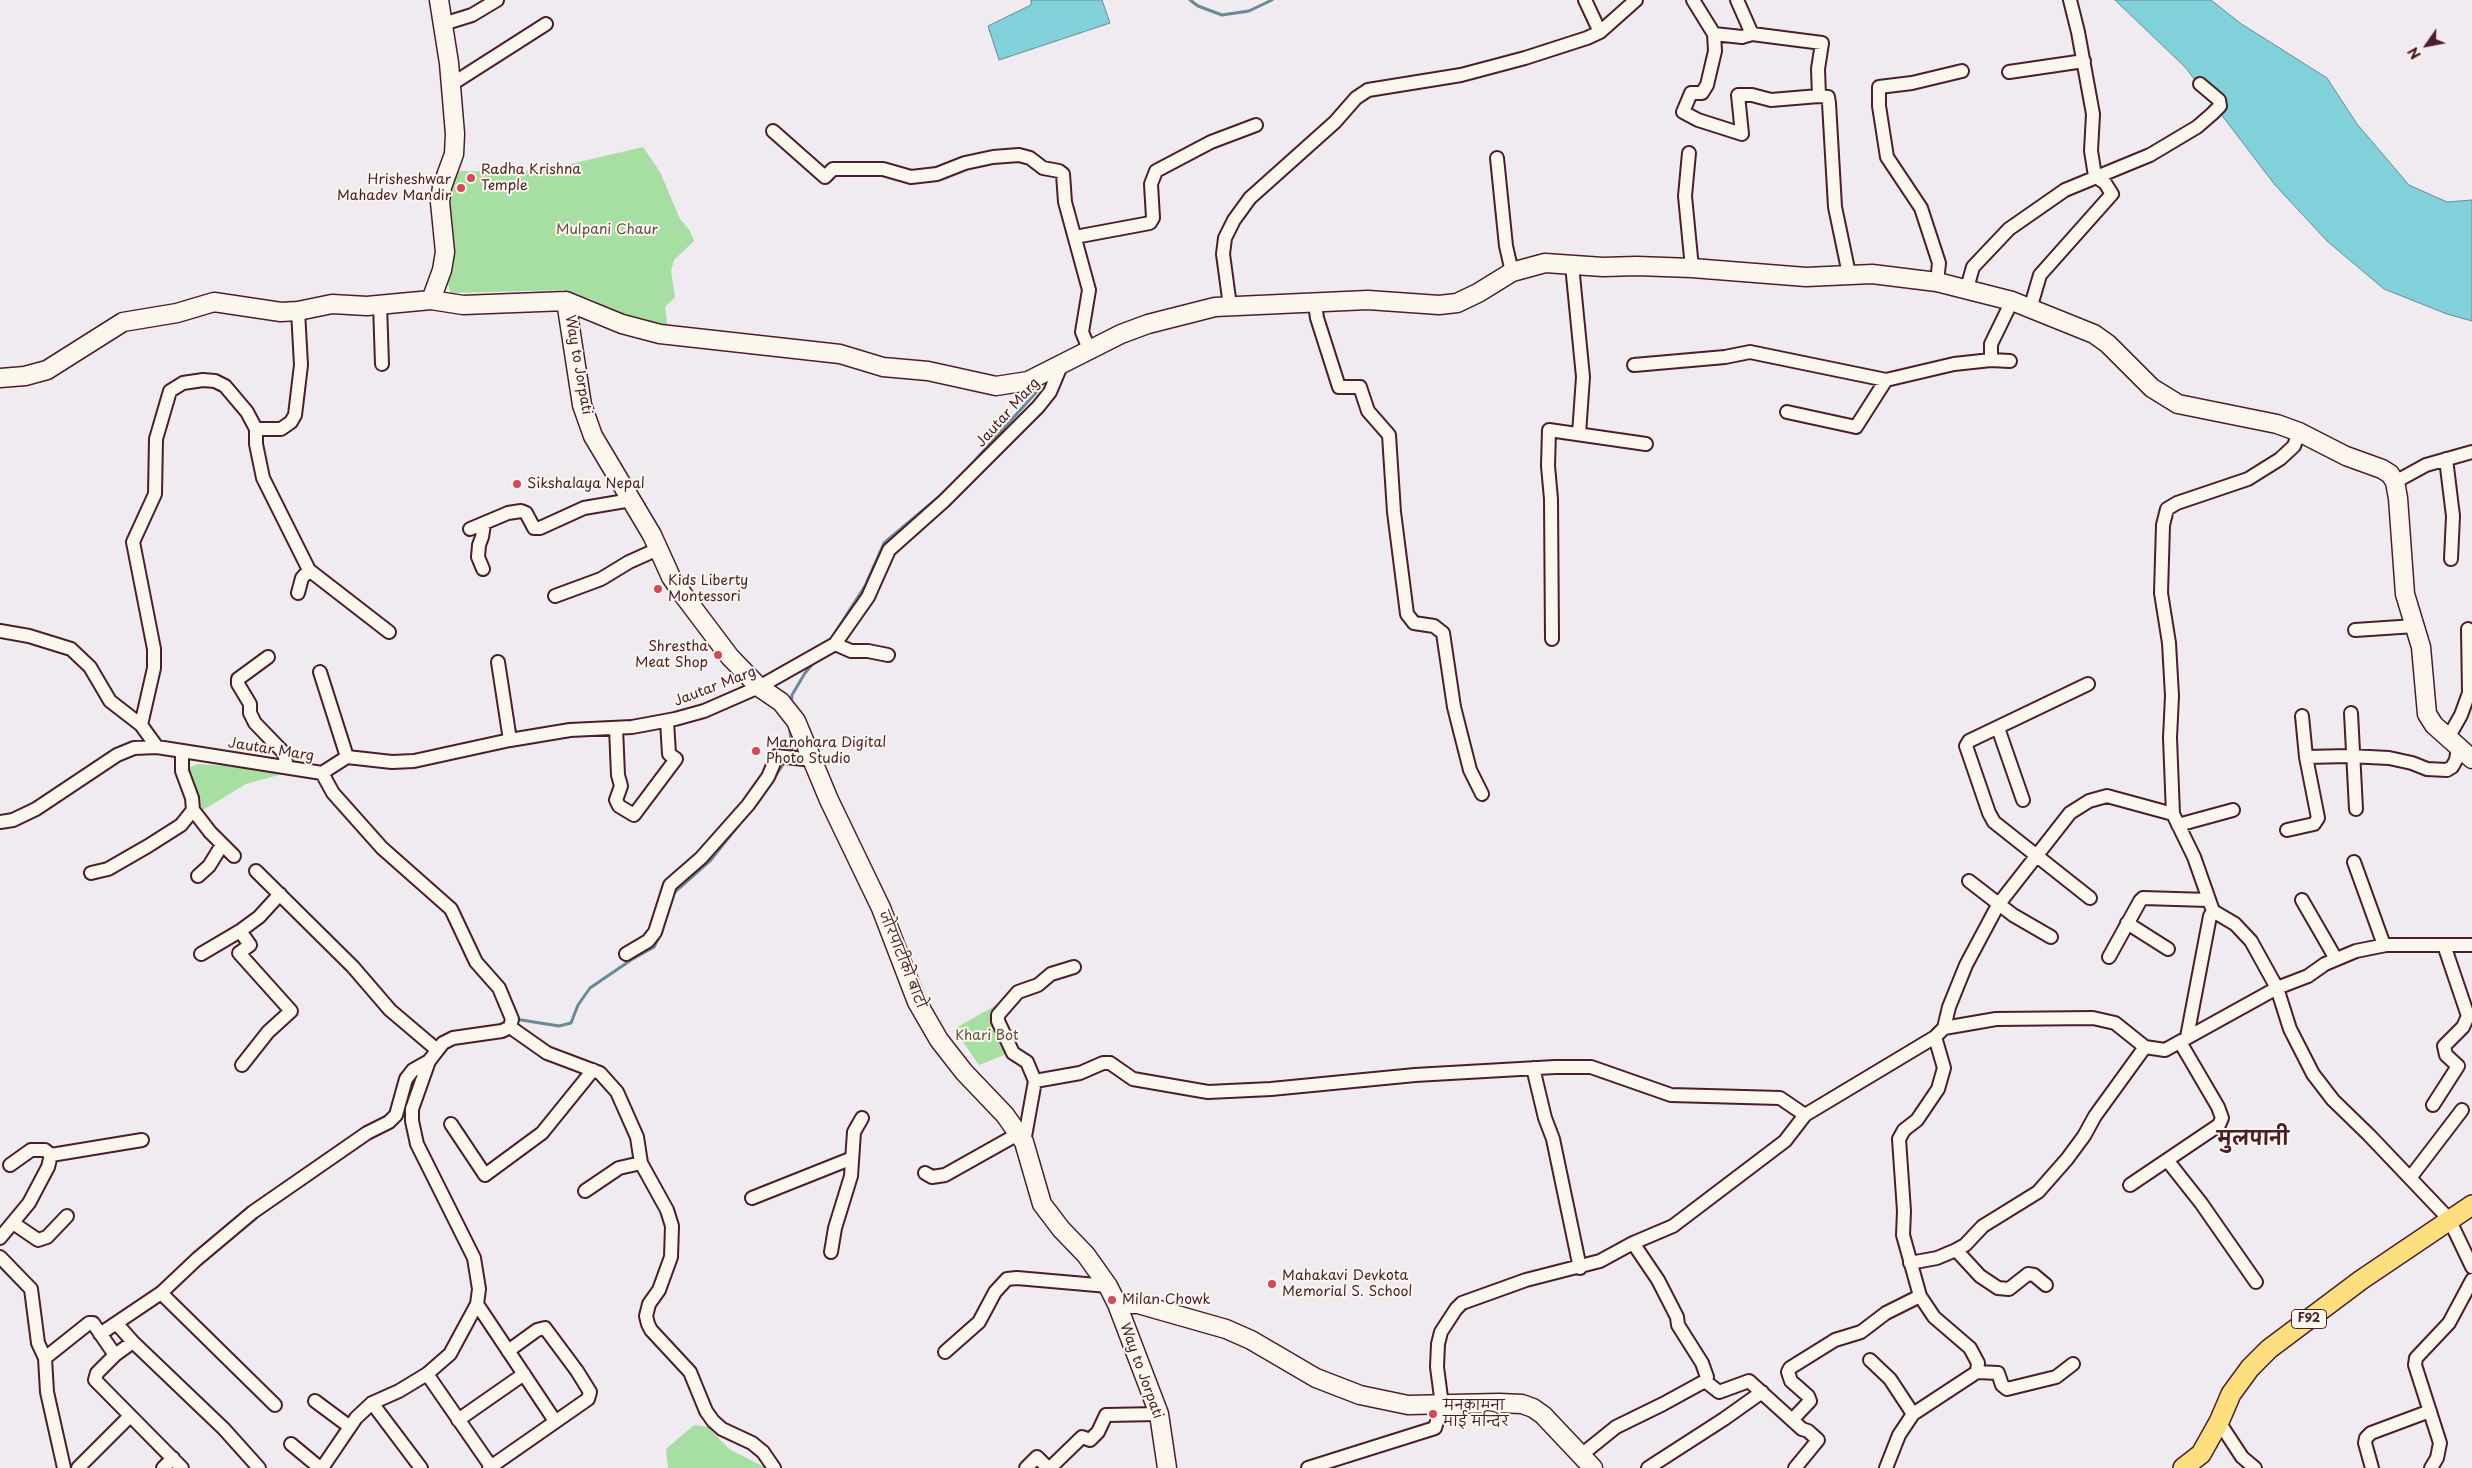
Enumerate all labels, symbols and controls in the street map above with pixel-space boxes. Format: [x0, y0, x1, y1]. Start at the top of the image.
north arrow [2402, 20, 2452, 70]
text: N [2402, 43, 2426, 64]
place label: Radha Krishna Temple [481, 162, 581, 194]
place label: Hrisheshwar Mahadev Mandir [337, 172, 451, 204]
marker: Radha Krishna Temple [465, 172, 477, 184]
marker: Hrisheshwar Mahadev Mandir [455, 182, 467, 194]
park label: Mulpani Chaur [556, 222, 658, 238]
street label: Way to Jorpati [561, 314, 595, 416]
street label: Jautar Marg [973, 375, 1043, 451]
place label: Sikshalaya Nepal [527, 476, 645, 492]
marker: Sikshalaya Nepal [511, 478, 523, 490]
place label: Kids Liberty Montessori [668, 573, 748, 606]
marker: Kids Liberty Montessori [652, 583, 664, 595]
place label: Shrestha Meat Shop [635, 639, 708, 672]
marker: Shrestha Meat Shop [712, 649, 724, 661]
street label: Jautar Marg [672, 664, 758, 710]
street label: Jautar Marg [227, 735, 315, 765]
place label: Manohara Digital Photo Studio [766, 735, 886, 768]
marker: Manohara Digital Photo Studio [750, 745, 762, 757]
street label: जोरपाटीको बाटो [875, 909, 929, 1011]
park label: Khari Bot [955, 1028, 1019, 1044]
district label: मुलपानी [2217, 1129, 2289, 1151]
place label: Mahakavi Devkota Memorial S. School [1282, 1268, 1412, 1300]
marker: Mahakavi Devkota Memorial S. School [1266, 1278, 1278, 1290]
place label: Milan Chowk [1122, 1292, 1211, 1308]
marker: Milan Chowk [1106, 1294, 1118, 1306]
road number: F92 [2292, 1310, 2326, 1328]
street label: Way to Jorpati [1116, 1321, 1166, 1421]
place label: मनकामना माई मन्दिर [1443, 1398, 1509, 1430]
marker: मनकामना माई मन्दिर [1427, 1408, 1439, 1420]

